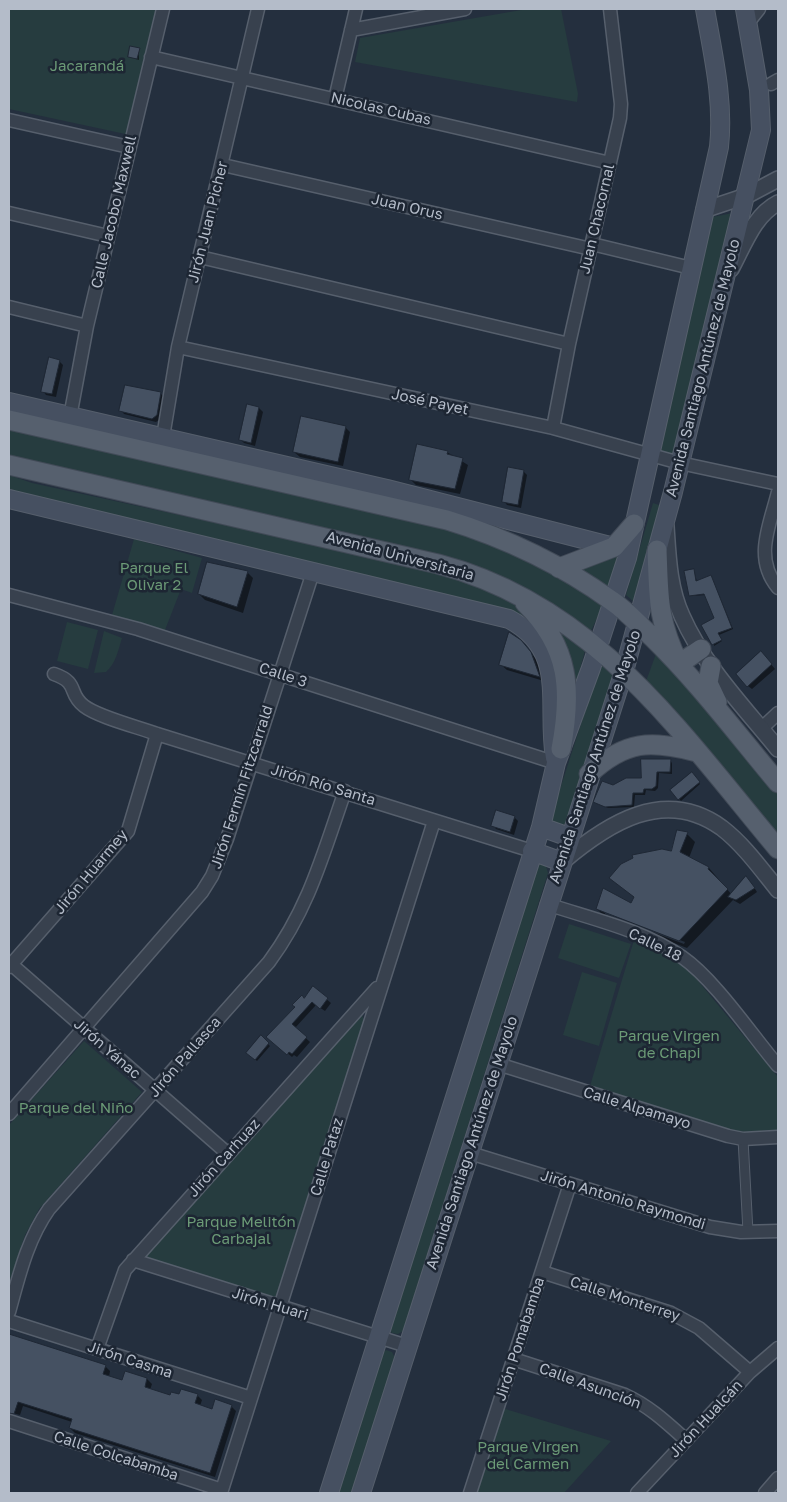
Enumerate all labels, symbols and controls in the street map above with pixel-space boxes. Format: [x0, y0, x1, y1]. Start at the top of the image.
park label: Jacarandá [50, 57, 124, 75]
street label: Nicolas Cubas [329, 89, 433, 129]
street label: Calle Jacobo Maxwell [88, 134, 140, 290]
street label: Jirón Juan Picher [184, 159, 232, 285]
street label: Juan Chacornal [576, 162, 618, 276]
street label: Juan Orus [369, 190, 445, 224]
street label: Avenida Santiago Antúnez de Mayolo [662, 237, 744, 499]
street label: José Payet [390, 385, 470, 419]
street label: Avenida Universitaria [324, 528, 476, 584]
park label: Parque El Olivar 2 [120, 559, 188, 594]
street label: Avenida Santiago Antúnez de Mayolo [545, 628, 645, 886]
street label: Calle 3 [257, 659, 309, 691]
street label: Jirón Fermín Fitzcarrald [207, 703, 277, 871]
street label: Jirón Río Santa [268, 761, 378, 809]
street label: Jirón Huarmey [50, 826, 132, 918]
street label: Calle 18 [625, 924, 685, 966]
street label: Jirón Pallasca [145, 1013, 225, 1101]
street label: Avenida Santiago Antúnez de Mayolo [422, 1014, 522, 1272]
street label: Jirón Yánac [70, 1015, 144, 1083]
park label: Parque Virgen de Chapi [618, 1027, 720, 1062]
street label: Calle Alpamayo [581, 1083, 693, 1133]
park label: Parque del Niño [19, 1099, 133, 1117]
street label: Jirón Carhuaz [184, 1115, 264, 1201]
street label: Calle Pataz [307, 1116, 347, 1198]
street label: Jirón Antonio Raymondi [538, 1166, 708, 1234]
park label: Parque Melitón Carbajal [186, 1213, 296, 1248]
street label: Calle Monterrey [568, 1273, 682, 1325]
street label: Jirón Pomabamba [491, 1275, 549, 1403]
street label: Jirón Huari [230, 1284, 310, 1324]
street label: Jirón Casma [85, 1338, 175, 1382]
street label: Calle Asunción [537, 1359, 643, 1413]
street label: Jirón Hualcán [665, 1376, 747, 1462]
street label: Calle Colcabamba [52, 1427, 180, 1485]
park label: Parque Virgen del Carmen [477, 1438, 579, 1473]

